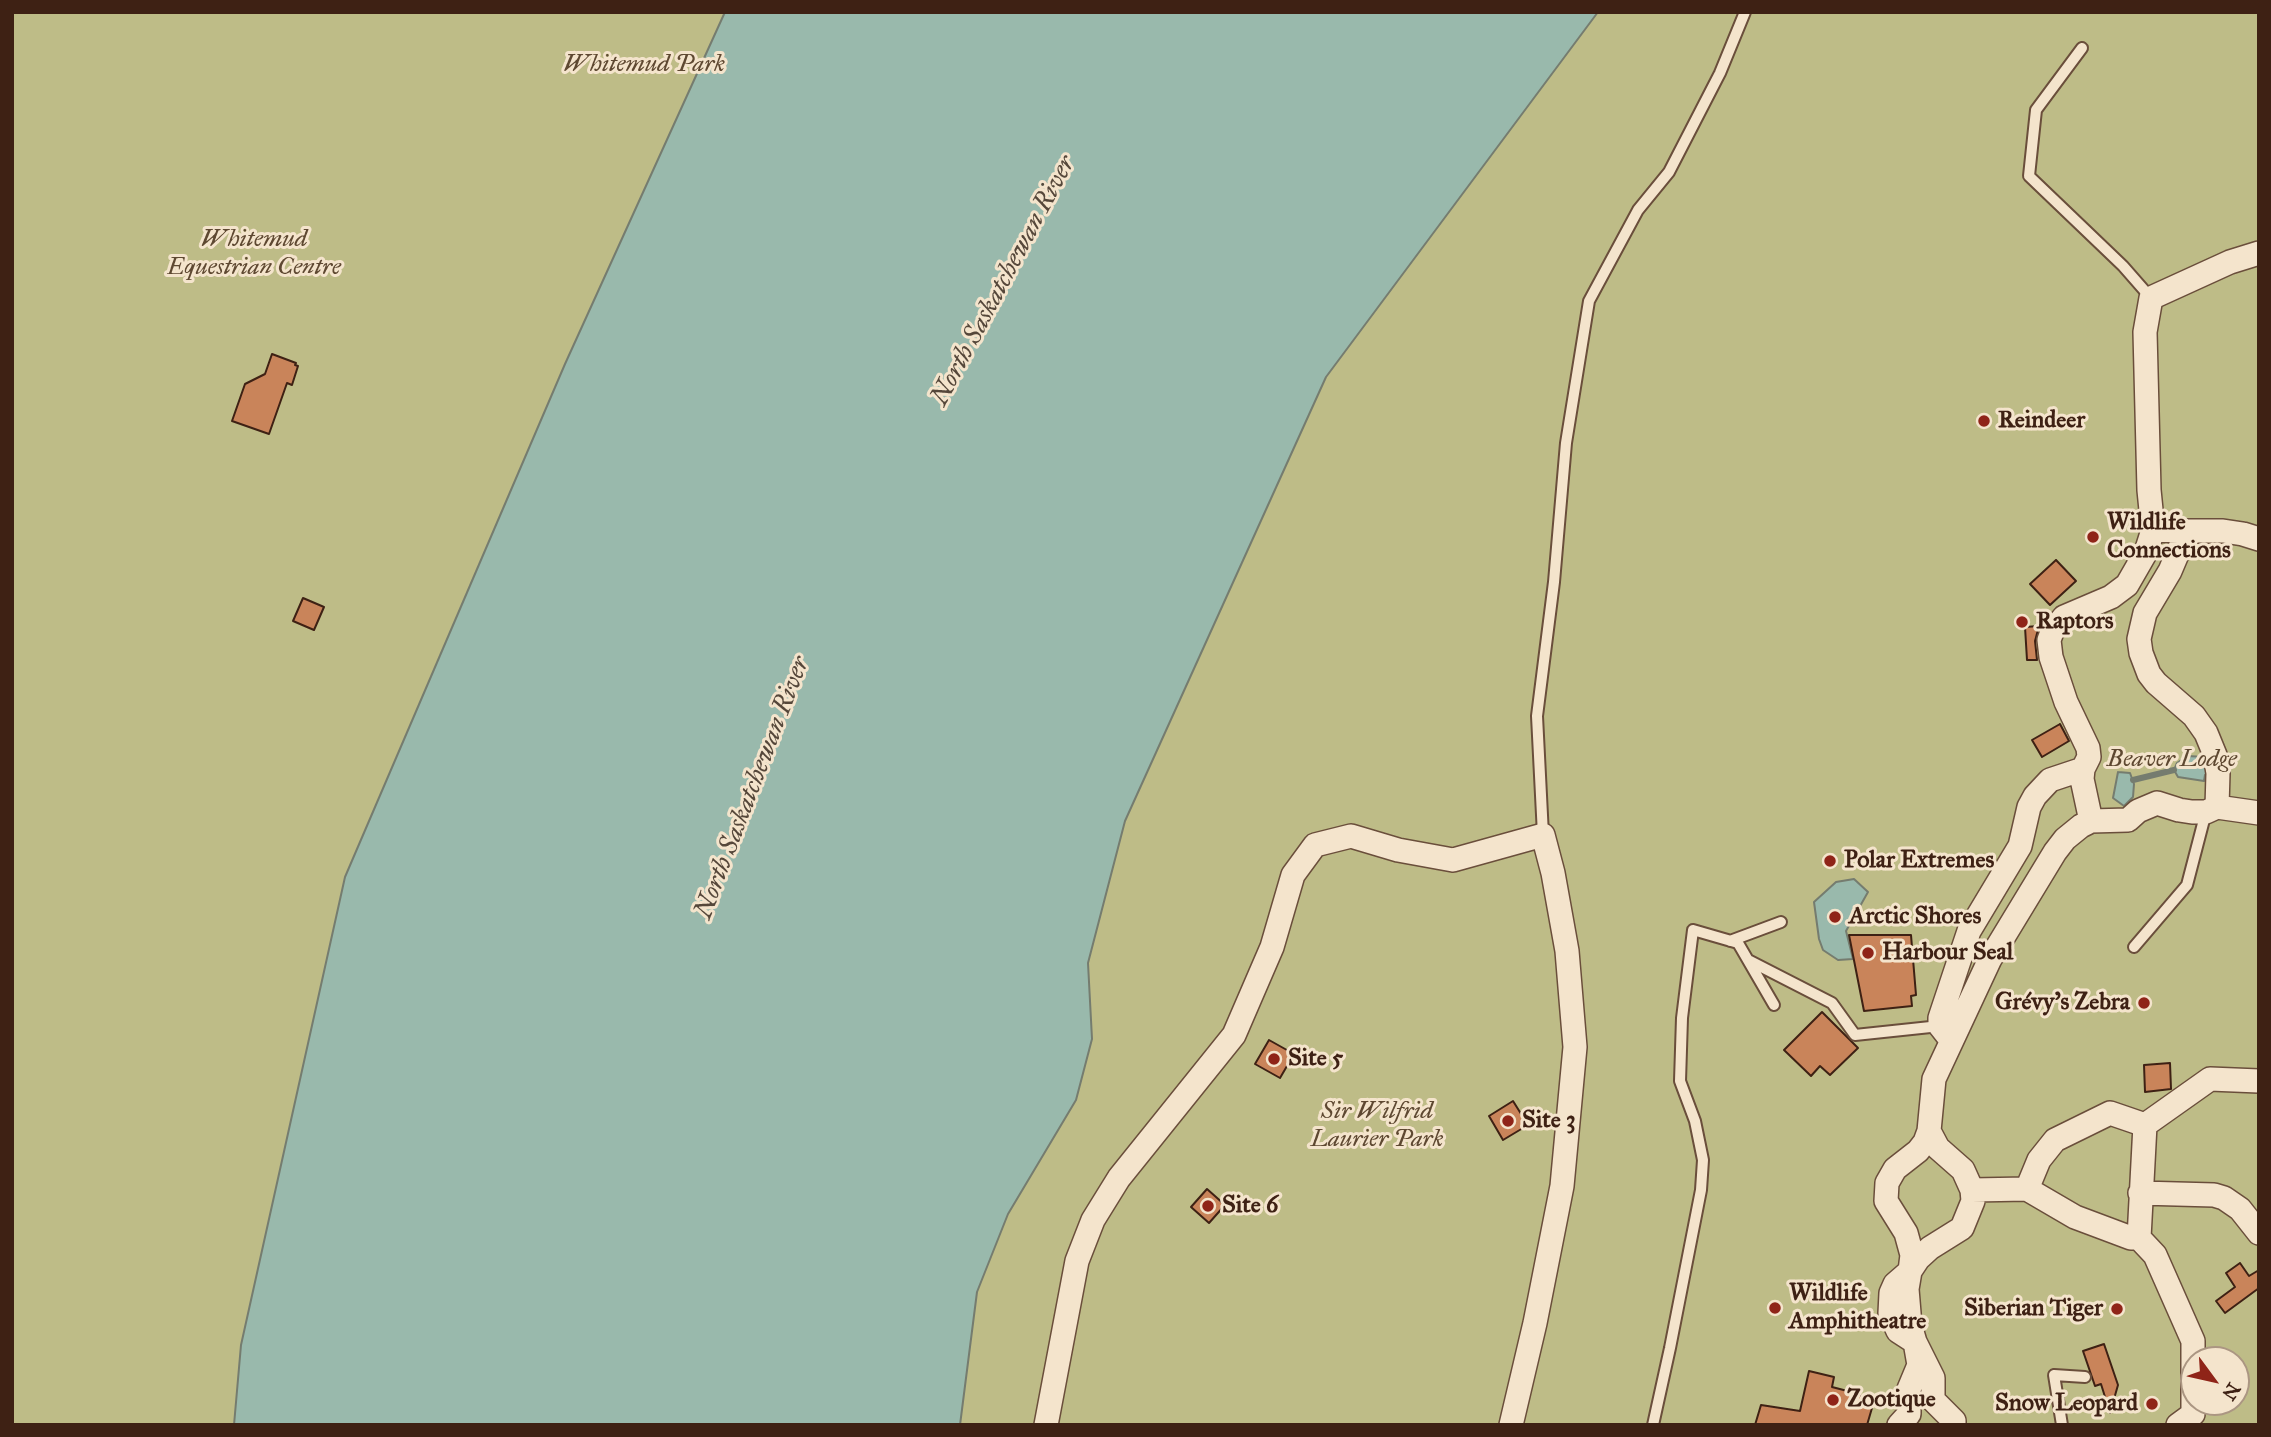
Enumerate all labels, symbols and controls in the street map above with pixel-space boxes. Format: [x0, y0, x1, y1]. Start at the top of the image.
park label: Whitemud Park [563, 51, 725, 79]
water label: North Saskatchewan River [925, 151, 1083, 411]
park label: Whitemud Equestrian Centre [167, 226, 341, 282]
place label: Reindeer [1998, 407, 2085, 435]
marker: Reindeer [1976, 413, 1992, 429]
place label: Wildlife Connections [2107, 509, 2231, 565]
marker: Wildlife Connections [2085, 529, 2101, 545]
place label: Raptors [2036, 608, 2113, 636]
marker: Raptors [2014, 614, 2030, 630]
water label: North Saskatchewan River [689, 652, 817, 924]
park label: Beaver Lodge [2107, 746, 2237, 774]
place label: Polar Extremes [1844, 847, 1994, 875]
marker: Polar Extremes [1822, 853, 1838, 869]
place label: Arctic Shores [1849, 903, 1981, 931]
marker: Arctic Shores [1827, 909, 1843, 925]
place label: Harbour Seal [1882, 939, 2013, 967]
marker: Harbour Seal [1860, 945, 1876, 961]
place label: Grévy's Zebra [1995, 989, 2130, 1017]
marker: Grévy's Zebra [2136, 995, 2152, 1011]
place label: Site 5 [1288, 1045, 1343, 1073]
marker: Site 5 [1266, 1051, 1282, 1067]
park label: Sir Wilfrid Laurier Park [1311, 1098, 1443, 1154]
place label: Site 3 [1522, 1107, 1576, 1135]
marker: Site 3 [1500, 1113, 1516, 1129]
place label: Site 6 [1222, 1192, 1278, 1220]
marker: Site 6 [1200, 1198, 1216, 1214]
place label: Wildlife Amphitheatre [1789, 1280, 1926, 1336]
place label: Siberian Tiger [1964, 1295, 2103, 1323]
marker: Wildlife Amphitheatre [1767, 1300, 1783, 1316]
marker: Siberian Tiger [2109, 1301, 2125, 1317]
north arrow [2180, 1346, 2250, 1416]
text: N [2217, 1379, 2245, 1405]
place label: Zootique [1847, 1386, 1936, 1414]
place label: Snow Leopard [1995, 1390, 2138, 1418]
marker: Zootique [1825, 1392, 1841, 1408]
marker: Snow Leopard [2144, 1396, 2160, 1412]

